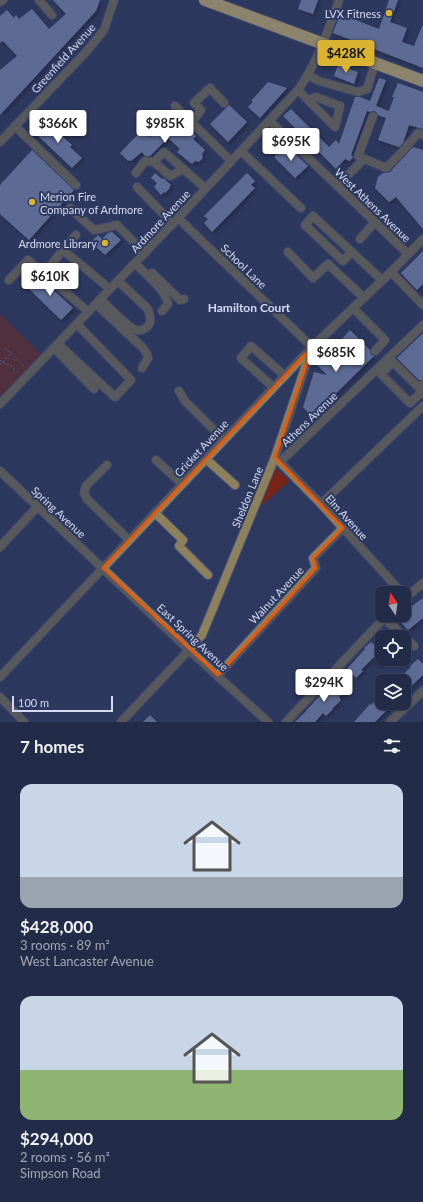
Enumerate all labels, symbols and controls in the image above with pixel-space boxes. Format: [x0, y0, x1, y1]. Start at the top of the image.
place label: LVX Fitness [325, 7, 381, 20]
marker: LVX Fitness [384, 8, 394, 18]
street label: Greenfield Avenue [28, 20, 98, 95]
pin: $428K [318, 40, 374, 74]
text: $428K [326, 45, 366, 61]
pin: $366K [30, 110, 86, 144]
pin: $985K [137, 110, 193, 144]
text: $366K [38, 115, 78, 131]
text: $985K [145, 115, 185, 131]
pin: $695K [263, 128, 319, 162]
text: $695K [271, 133, 311, 149]
street label: West Athens Avenue [332, 165, 414, 245]
street label: Ardmore Avenue [128, 187, 193, 255]
place label: Merion Fire Company of Ardmore [40, 190, 143, 216]
marker: Merion Fire Company of Ardmore [27, 197, 37, 207]
place label: Ardmore Library [18, 237, 97, 250]
marker: Ardmore Library [100, 238, 110, 248]
street label: School Lane [219, 241, 270, 291]
pin: $610K [22, 263, 78, 297]
text: $610K [30, 268, 70, 284]
district label: Hamilton Court [208, 300, 291, 315]
pin: $685K [308, 339, 364, 373]
text: $685K [316, 344, 356, 360]
street label: Athens Avenue [278, 389, 340, 449]
street label: Cricket Avenue [171, 417, 231, 479]
street label: Sheldon Lane [229, 464, 265, 529]
street label: Spring Avenue [29, 484, 89, 541]
street label: Elm Avenue [323, 492, 371, 543]
street label: Walnut Avenue [246, 563, 306, 626]
north arrow [375, 586, 411, 622]
map controls [375, 586, 411, 710]
street label: East Spring Avenue [155, 601, 231, 673]
button: locate [375, 630, 411, 666]
pin: $294K [296, 669, 352, 703]
text: $294K [304, 674, 344, 690]
button: layers [375, 674, 411, 710]
scale bar [12, 694, 113, 713]
text: 100 m [18, 696, 49, 709]
icon: filters [381, 735, 403, 757]
text: 7 homes [20, 736, 84, 757]
icon: home [176, 810, 248, 882]
text: $428,000 [20, 916, 93, 937]
text: 3 rooms · 89 m² [20, 937, 110, 953]
text: West Lancaster Avenue [20, 953, 154, 969]
icon: home [176, 1022, 248, 1094]
text: $294,000 [20, 1128, 93, 1149]
text: 2 rooms · 56 m² [20, 1149, 110, 1165]
text: Simpson Road [20, 1165, 101, 1181]

